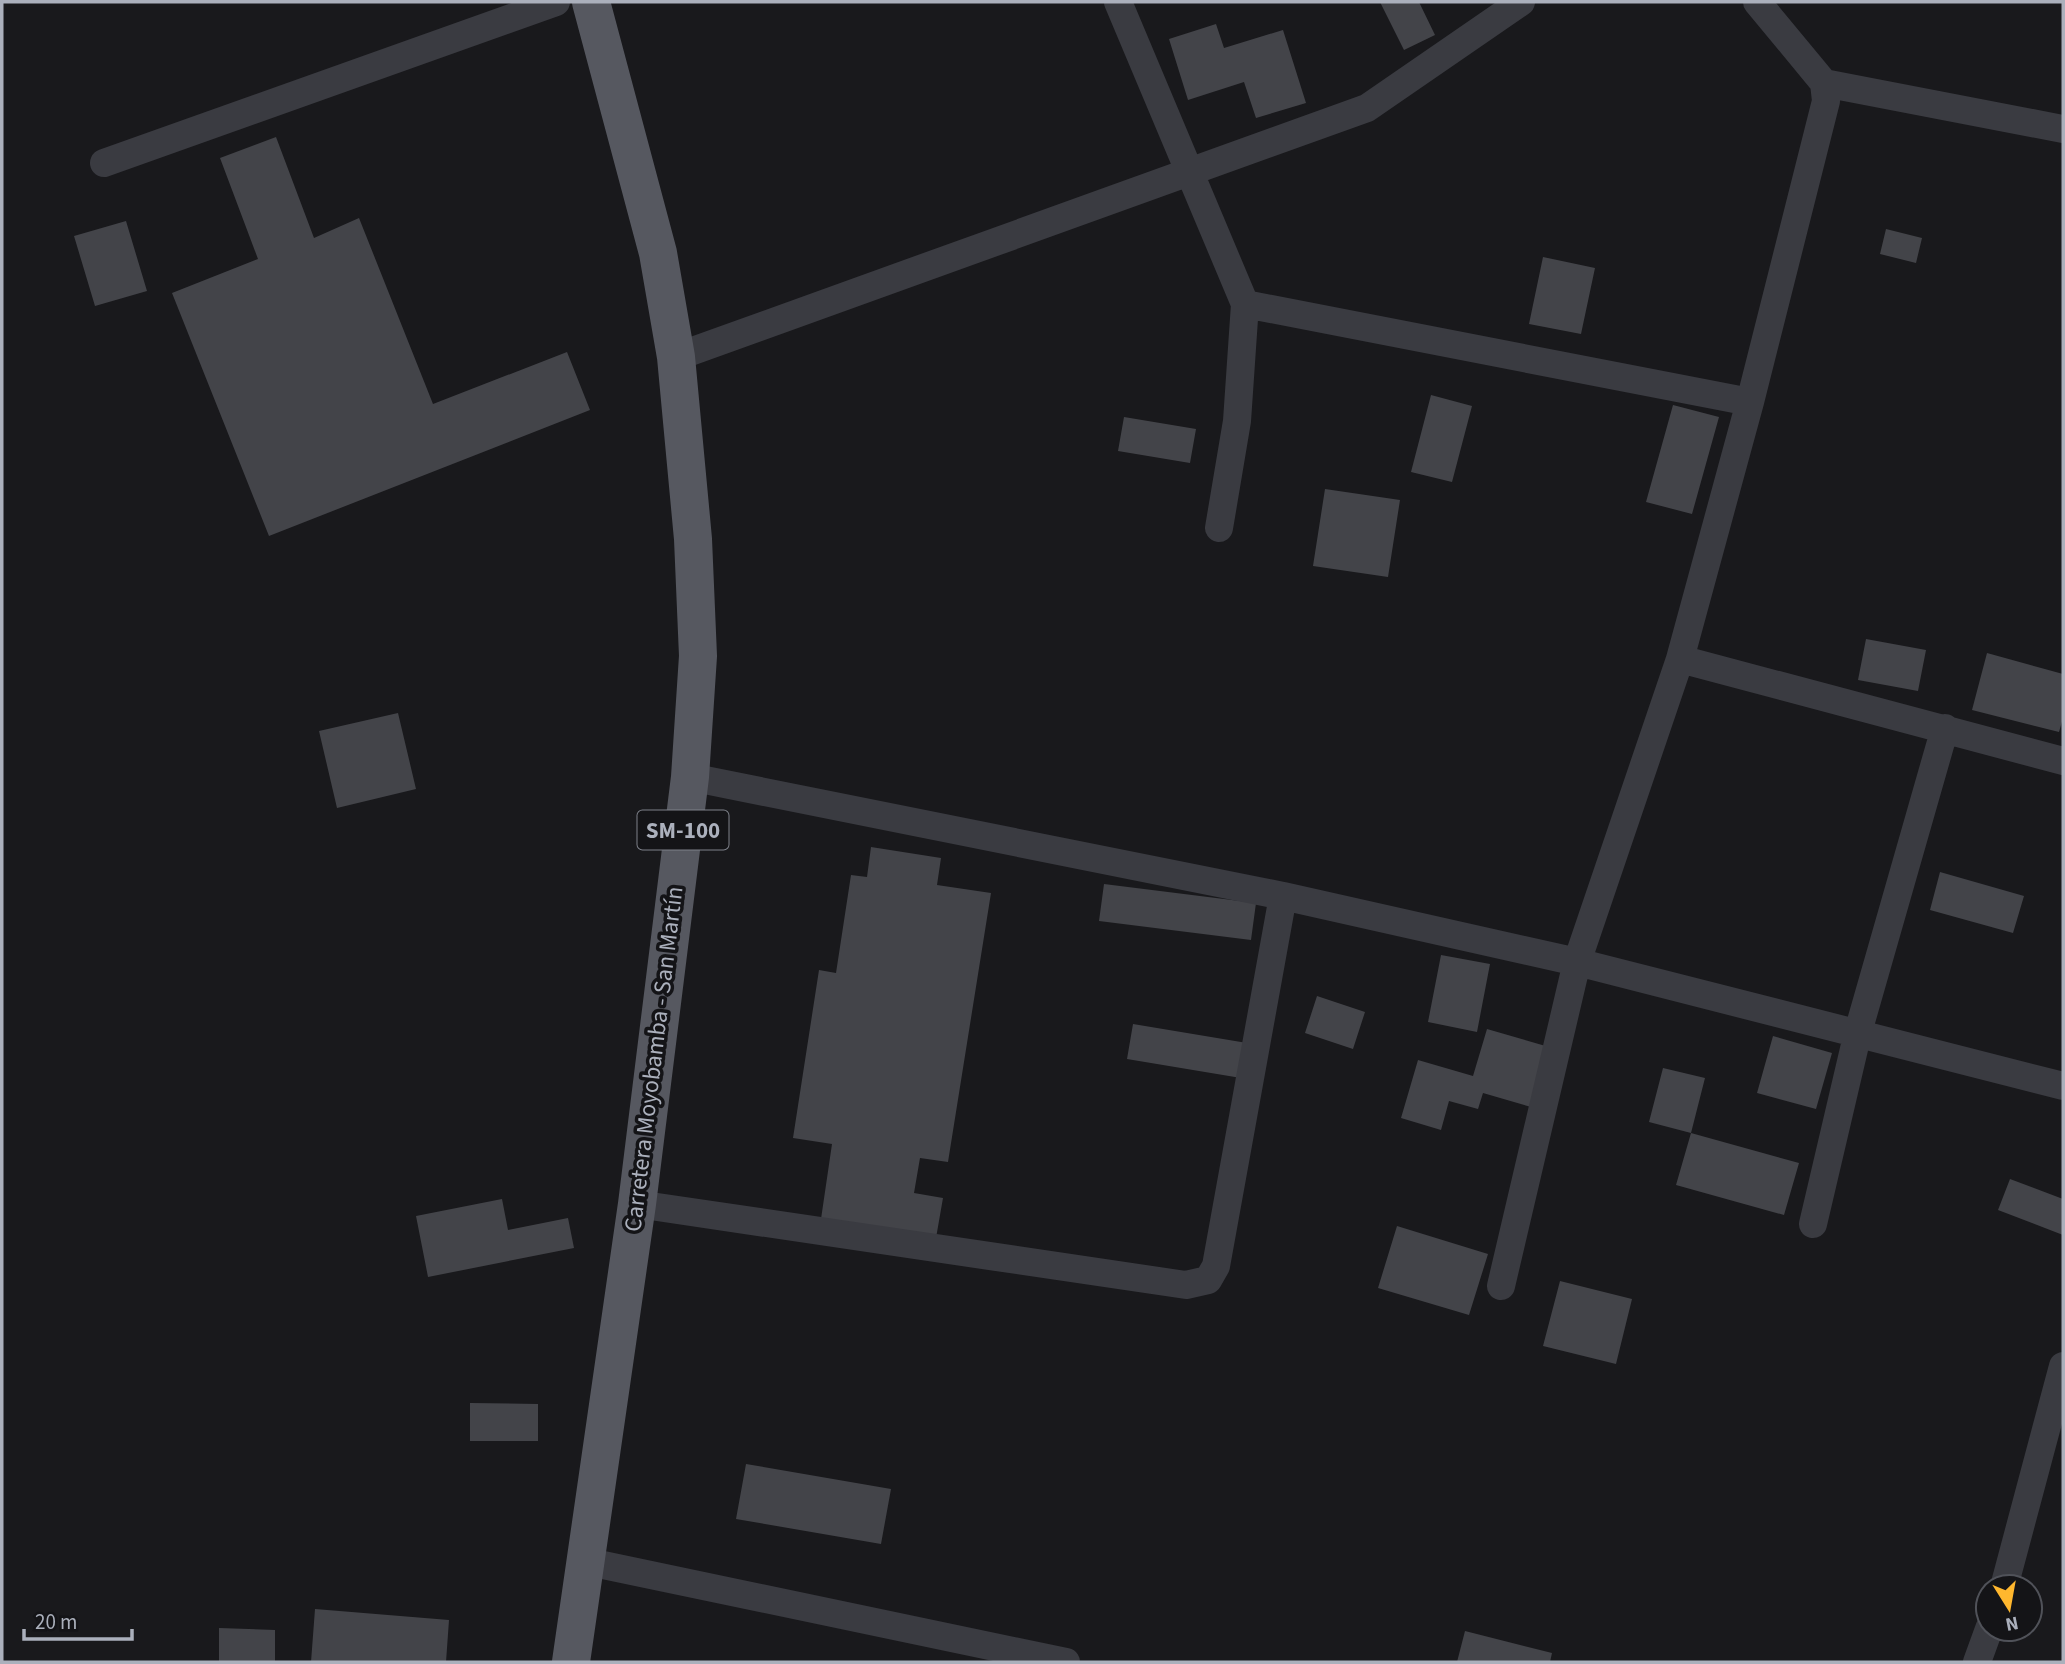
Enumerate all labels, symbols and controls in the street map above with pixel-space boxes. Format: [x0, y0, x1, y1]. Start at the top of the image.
road number: SM-100 [638, 810, 728, 850]
street label: Carretera Moyobamba - San Martín [615, 884, 693, 1234]
north arrow [1974, 1573, 2044, 1643]
scale bar [24, 1598, 133, 1642]
text: 20 m [35, 1607, 77, 1637]
text: N [2003, 1609, 2021, 1638]

